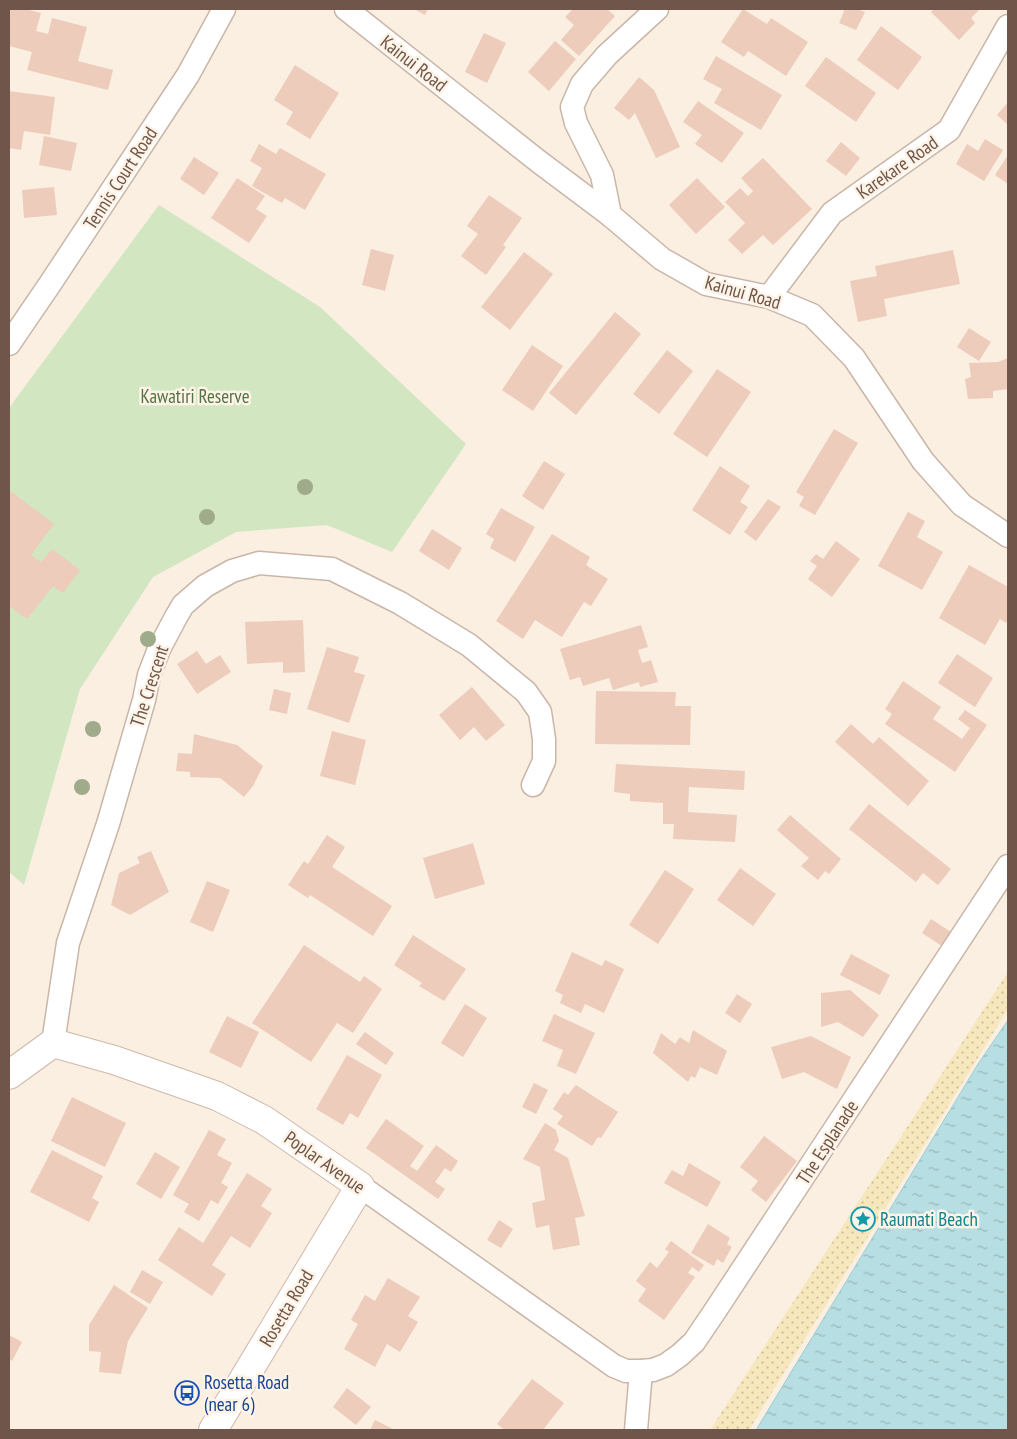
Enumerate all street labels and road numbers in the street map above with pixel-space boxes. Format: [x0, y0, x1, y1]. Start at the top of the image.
street label: Kainui Road [376, 30, 452, 96]
street label: Tennis Court Road [78, 122, 162, 234]
street label: Karekare Road [852, 130, 942, 204]
street label: Kainui Road [702, 270, 784, 314]
street label: The Crescent [125, 641, 174, 730]
street label: The Esplanade [791, 1095, 863, 1189]
street label: Poplar Avenue [280, 1125, 370, 1199]
street label: Rosetta Road [254, 1265, 318, 1351]

